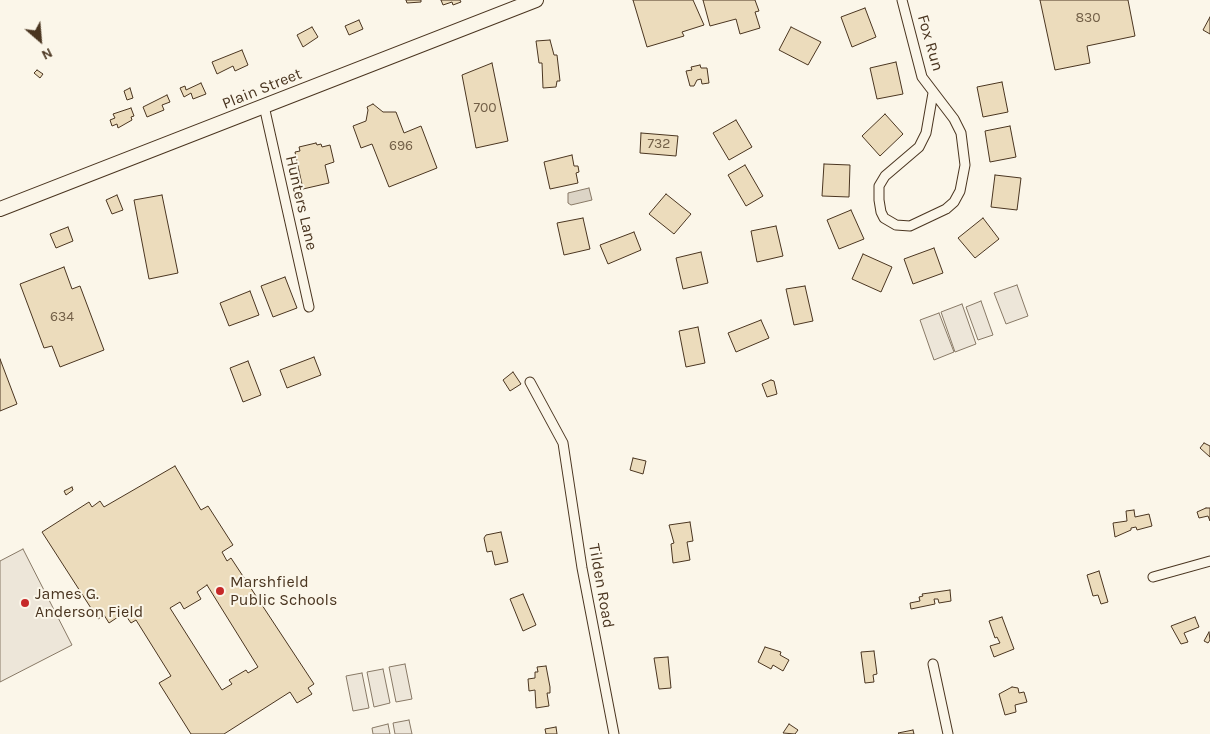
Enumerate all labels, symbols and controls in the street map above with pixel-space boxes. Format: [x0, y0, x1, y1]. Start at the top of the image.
house number: 830 [1075, 10, 1101, 26]
street label: Fox Run [913, 13, 947, 73]
north arrow [15, 15, 65, 65]
text: N [39, 44, 55, 64]
street label: Plain Street [219, 64, 305, 114]
house number: 700 [473, 100, 497, 116]
house number: 732 [648, 136, 670, 152]
house number: 696 [389, 138, 413, 154]
street label: Hunters Lane [281, 154, 321, 252]
house number: 634 [50, 309, 74, 325]
street label: Tilden Road [584, 542, 618, 630]
place label: Marshfield Public Schools [230, 572, 337, 610]
place label: James G. Anderson Field [35, 584, 143, 622]
marker: Marshfield Public Schools [214, 585, 226, 597]
marker: James G. Anderson Field [19, 597, 31, 609]

